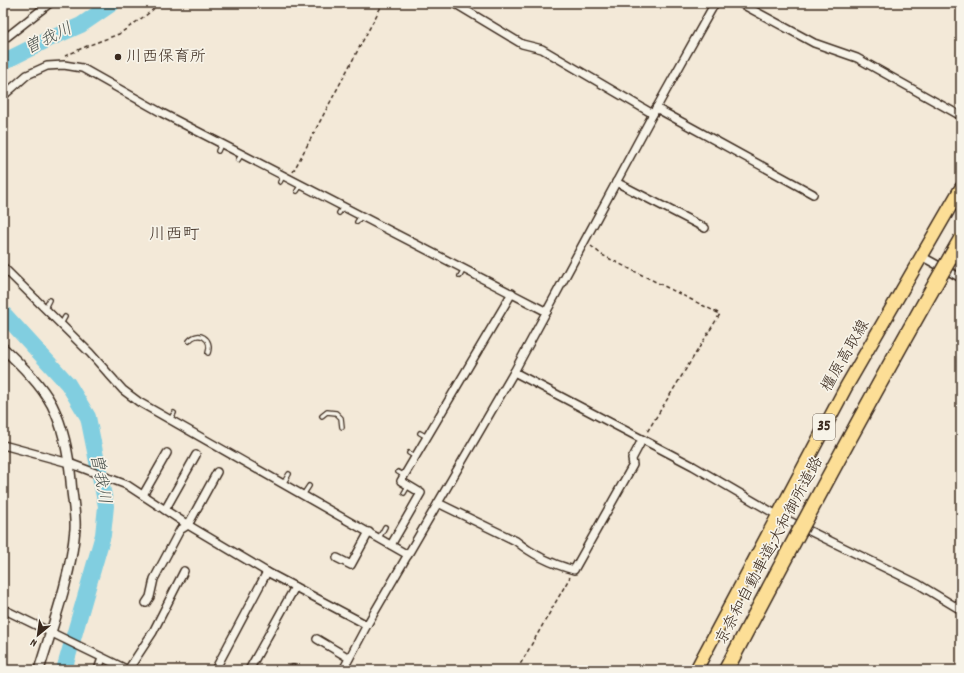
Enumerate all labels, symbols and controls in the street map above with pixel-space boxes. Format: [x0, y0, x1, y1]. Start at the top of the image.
water label: 曽我川 [21, 18, 77, 62]
place label: 川西保育所 [126, 46, 206, 69]
marker: 川西保育所 [113, 52, 123, 62]
district label: 川西町 [149, 224, 200, 248]
street label: 橿原高取線 [816, 316, 876, 396]
road number: 35 [813, 414, 835, 440]
water label: 曽我川 [83, 452, 115, 506]
street label: 京奈和自動車道;大和御所道路 [710, 453, 830, 649]
north arrow [18, 615, 58, 655]
text: N [27, 633, 40, 650]

